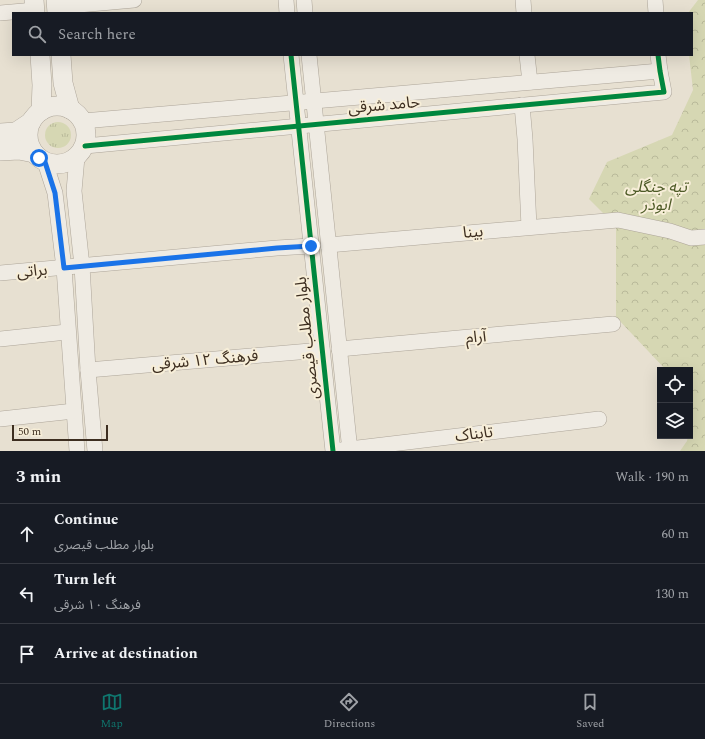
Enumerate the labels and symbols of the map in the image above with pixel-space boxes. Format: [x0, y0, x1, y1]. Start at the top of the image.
street label: حامد شرقی [347, 90, 421, 120]
route start [30, 149, 48, 167]
park label: تپه جنگلی ابوذر [625, 175, 689, 217]
street label: بینا [462, 219, 484, 245]
route end [302, 237, 320, 255]
street label: براتی [16, 258, 48, 284]
street label: بلوار مطلب قیصری [289, 275, 325, 401]
street label: آرام [465, 324, 489, 350]
street label: فرهنگ ۱۲ شرقی [151, 343, 259, 377]
street label: تابناک [454, 420, 495, 448]
scale bar [12, 423, 108, 442]

